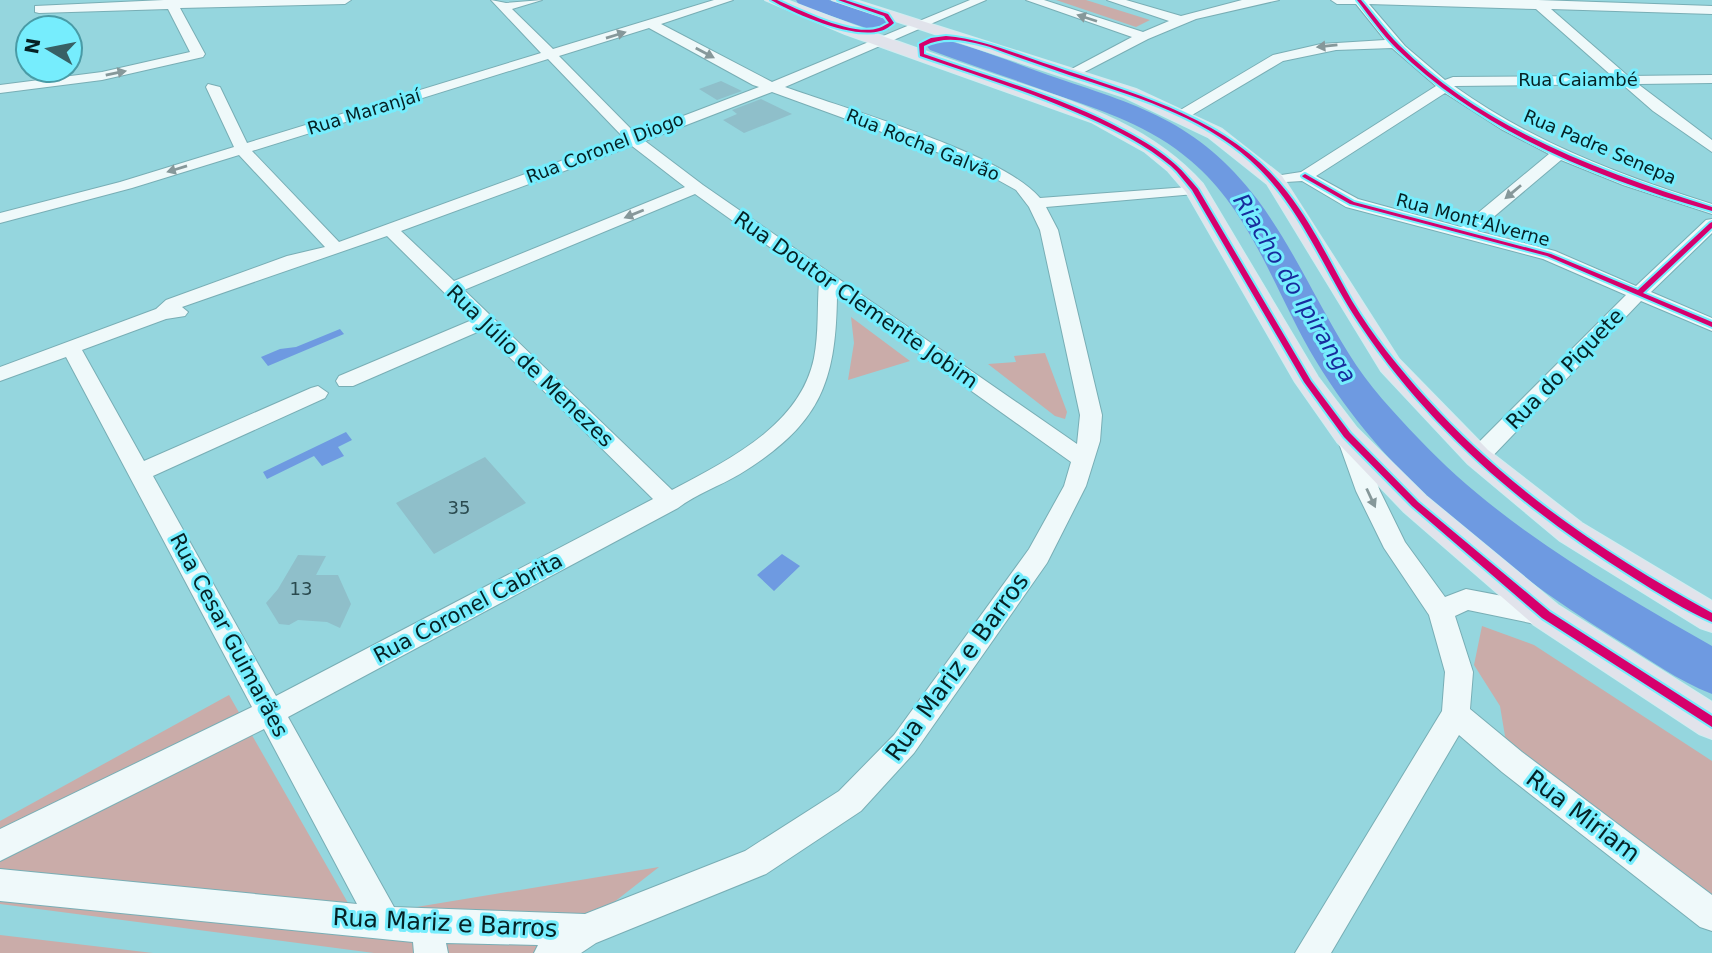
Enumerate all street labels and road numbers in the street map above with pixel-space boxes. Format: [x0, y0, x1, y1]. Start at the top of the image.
street label: Rua Caiambé [1518, 69, 1638, 90]
street label: Rua Maranjaí [305, 84, 424, 139]
street label: Rua Rocha Galvão [844, 104, 1003, 185]
street label: Rua Padre Senepa [1521, 105, 1680, 188]
street label: Rua Coronel Diogo [523, 108, 687, 187]
street label: Rua Mont'Alverne [1394, 189, 1552, 250]
street label: Rua Doutor Clemente Jobim [730, 206, 982, 394]
street label: Rua Júlio de Menezes [442, 280, 618, 452]
street label: Rua do Piquete [1501, 304, 1629, 434]
street label: Rua Cesar Guimarães [165, 529, 293, 741]
street label: Rua Coronel Cabrita [370, 548, 566, 668]
street label: Rua Mariz e Barros [880, 568, 1034, 766]
street label: Rua Miriam [1521, 764, 1645, 868]
street label: Rua Mariz e Barros [332, 903, 558, 943]

